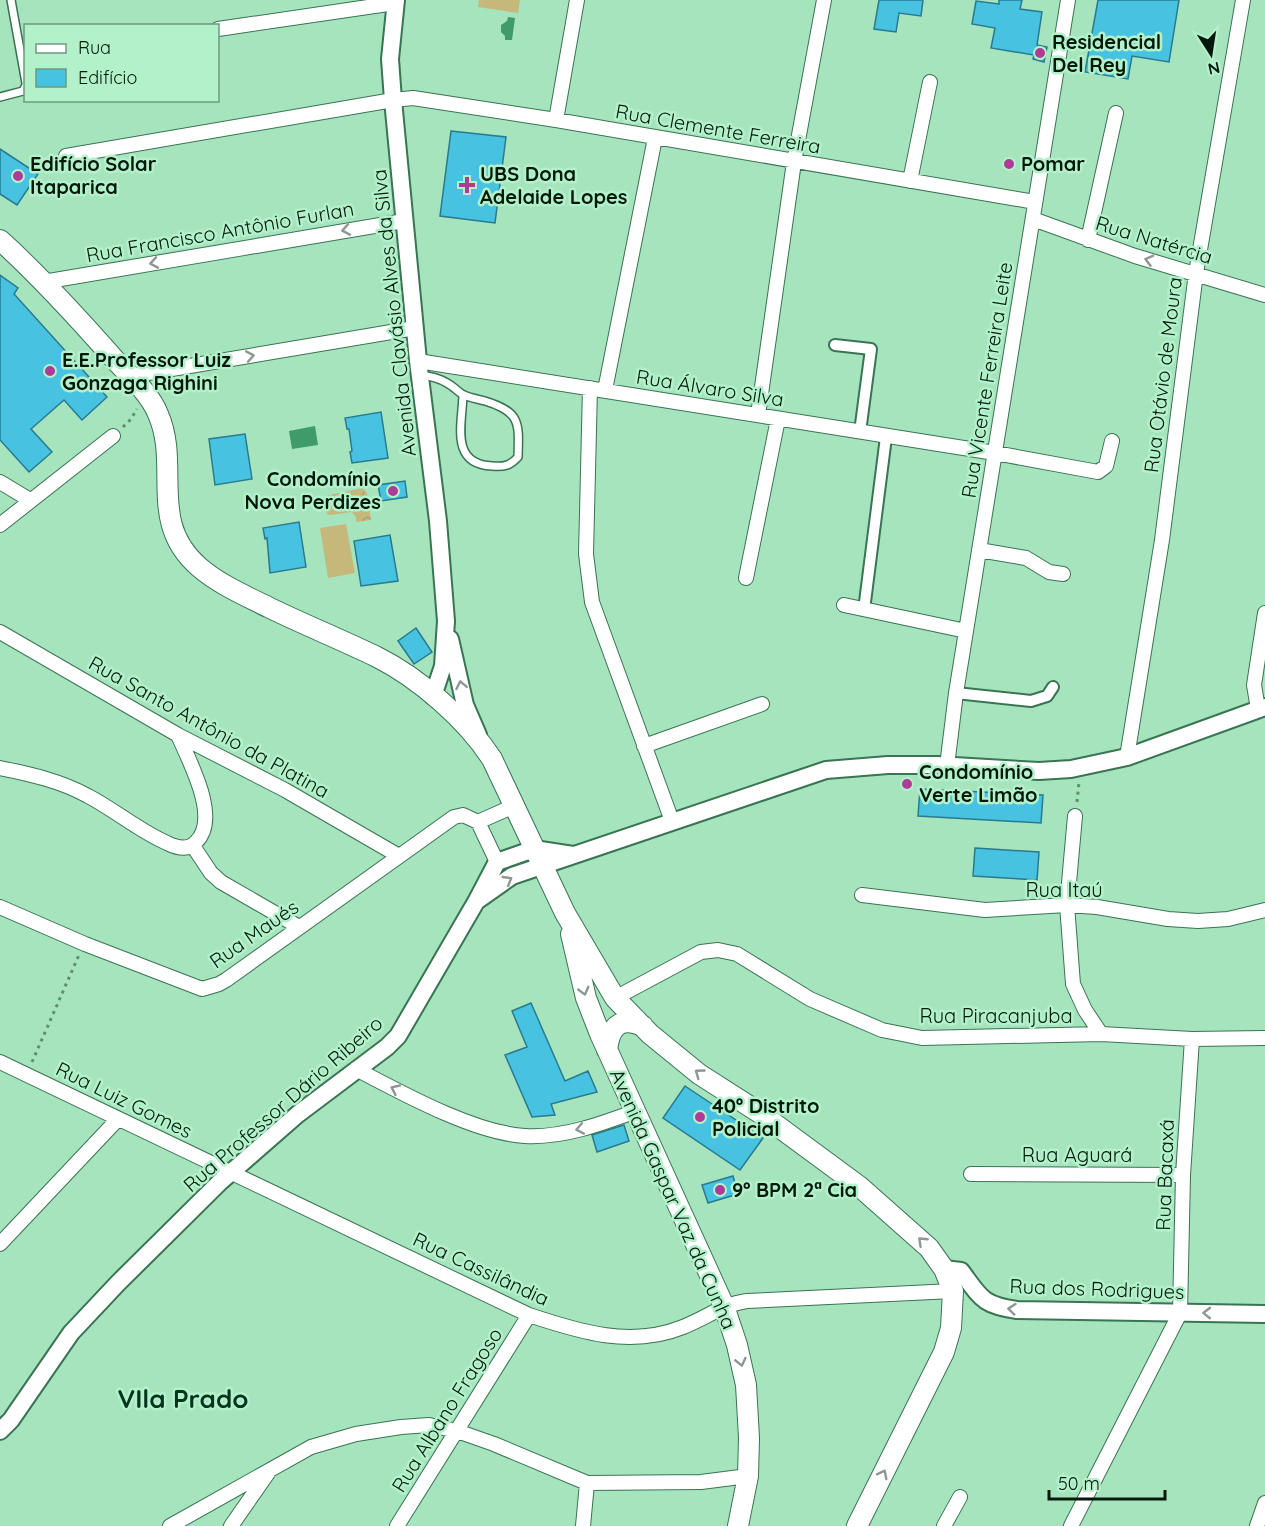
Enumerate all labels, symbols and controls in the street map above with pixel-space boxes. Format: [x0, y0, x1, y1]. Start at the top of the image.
legend [24, 24, 219, 102]
north arrow [1181, 24, 1241, 84]
place label: Residencial Del Rey [1052, 29, 1161, 77]
text: Rua [78, 36, 111, 59]
marker: Residencial Del Rey [1033, 46, 1047, 60]
text: N [1206, 58, 1222, 80]
text: Edifício [78, 66, 137, 89]
street label: Rua Clemente Ferreira [614, 98, 823, 159]
place label: Edifício Solar Itaparica [30, 151, 157, 199]
place label: Pomar [1021, 151, 1085, 176]
marker: Pomar [1002, 157, 1016, 171]
place label: UBS Dona Adelaide Lopes [480, 161, 628, 209]
street label: Avenida Clavásio Alves da Silva [366, 168, 421, 458]
marker: Edifício Solar Itaparica [11, 169, 25, 183]
marker: UBS Dona Adelaide Lopes [458, 176, 476, 194]
street label: Rua Francisco Antônio Furlan [84, 196, 356, 267]
street label: Rua Natércia [1093, 210, 1216, 269]
one-way arrow [342, 224, 351, 236]
one-way arrow [1144, 255, 1155, 267]
one-way arrow [150, 256, 160, 269]
street label: Rua Vicente Ferreira Leite [956, 260, 1018, 500]
street label: Rua Otávio de Moura [1138, 276, 1187, 474]
place label: E.E.Professor Luiz Gonzaga Righini [62, 347, 231, 395]
one-way arrow [245, 350, 255, 363]
marker: E.E.Professor Luiz Gonzaga Righini [43, 364, 57, 378]
street label: Rua Álvaro Silva [635, 364, 786, 412]
place label: Condomínio Nova Perdizes [244, 466, 381, 514]
marker: Condomínio Nova Perdizes [386, 484, 400, 498]
street label: Rua Santo Antônio da Platina [85, 650, 334, 803]
one-way arrow [455, 680, 468, 690]
place label: Condomínio Verte Limão [919, 759, 1038, 807]
marker: Condomínio Verte Limão [900, 777, 914, 791]
one-way arrow [502, 876, 512, 887]
street label: Rua Itaú [1025, 877, 1103, 902]
street label: Rua Maués [204, 894, 303, 973]
one-way arrow [577, 985, 590, 995]
street label: Rua Piracanjuba [920, 1003, 1073, 1028]
street label: Rua Professor Dário Ribeiro [178, 1010, 387, 1197]
street label: Rua Luiz Gomes [52, 1056, 196, 1143]
street label: Avenida Gaspar Vaz da Cunha [605, 1065, 742, 1333]
one-way arrow [695, 1069, 706, 1080]
one-way arrow [390, 1084, 401, 1096]
place label: 40º Distrito Policial [712, 1093, 819, 1141]
marker: 40º Distrito Policial [693, 1110, 707, 1124]
street label: Rua Bacaxá [1150, 1119, 1179, 1231]
one-way arrow [575, 1122, 585, 1135]
street label: Rua Aguará [1022, 1142, 1132, 1167]
place label: 9º BPM 2ª Cia [732, 1177, 857, 1202]
marker: 9º BPM 2ª Cia [713, 1183, 727, 1197]
street label: Rua Cassilândia [409, 1226, 553, 1311]
one-way arrow [918, 1237, 929, 1248]
street label: Rua dos Rodrigues [1009, 1273, 1185, 1304]
one-way arrow [1007, 1304, 1016, 1316]
one-way arrow [1202, 1307, 1211, 1320]
street label: Rua Albano Fragoso [386, 1323, 507, 1497]
one-way arrow [734, 1357, 747, 1367]
district label: VIla Prado [118, 1382, 248, 1415]
scale bar [1049, 1463, 1164, 1501]
one-way arrow [876, 1469, 888, 1480]
text: 50 m [1058, 1472, 1100, 1495]

